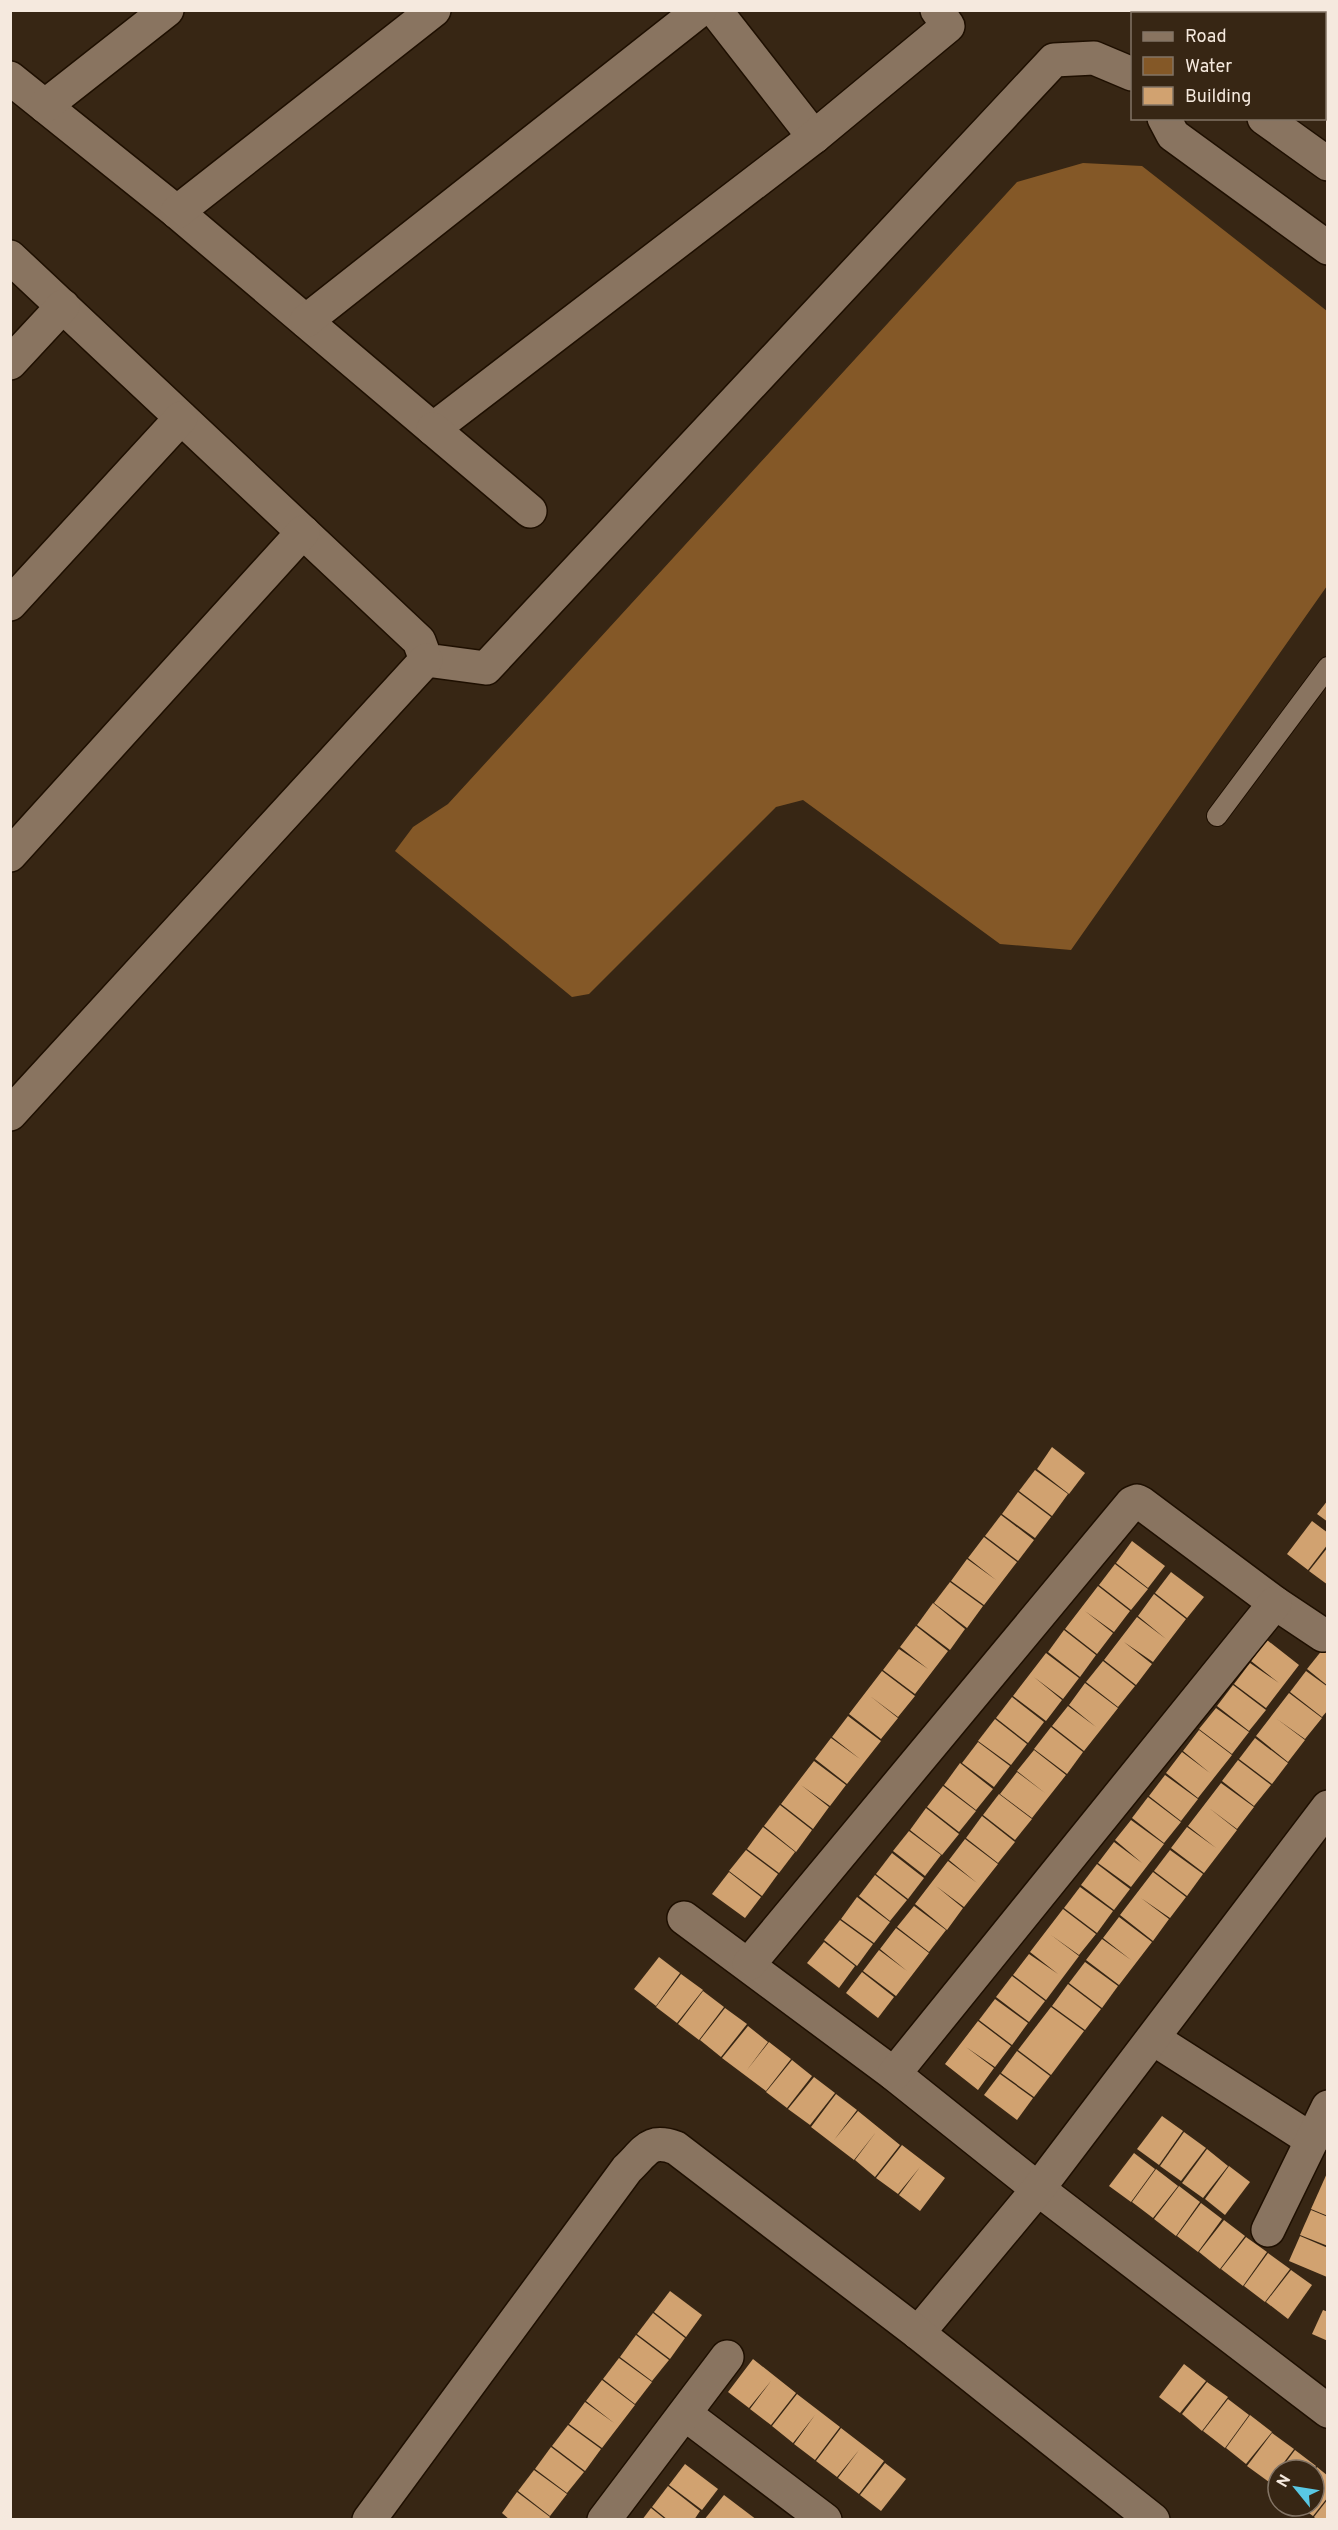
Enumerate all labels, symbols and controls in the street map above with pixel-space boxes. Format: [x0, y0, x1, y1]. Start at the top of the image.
legend [1131, 12, 1326, 120]
text: Road [1185, 26, 1227, 49]
text: Water [1185, 56, 1232, 79]
text: Building [1185, 86, 1251, 109]
north arrow [1266, 2458, 1326, 2518]
text: N [1273, 2472, 1296, 2491]

